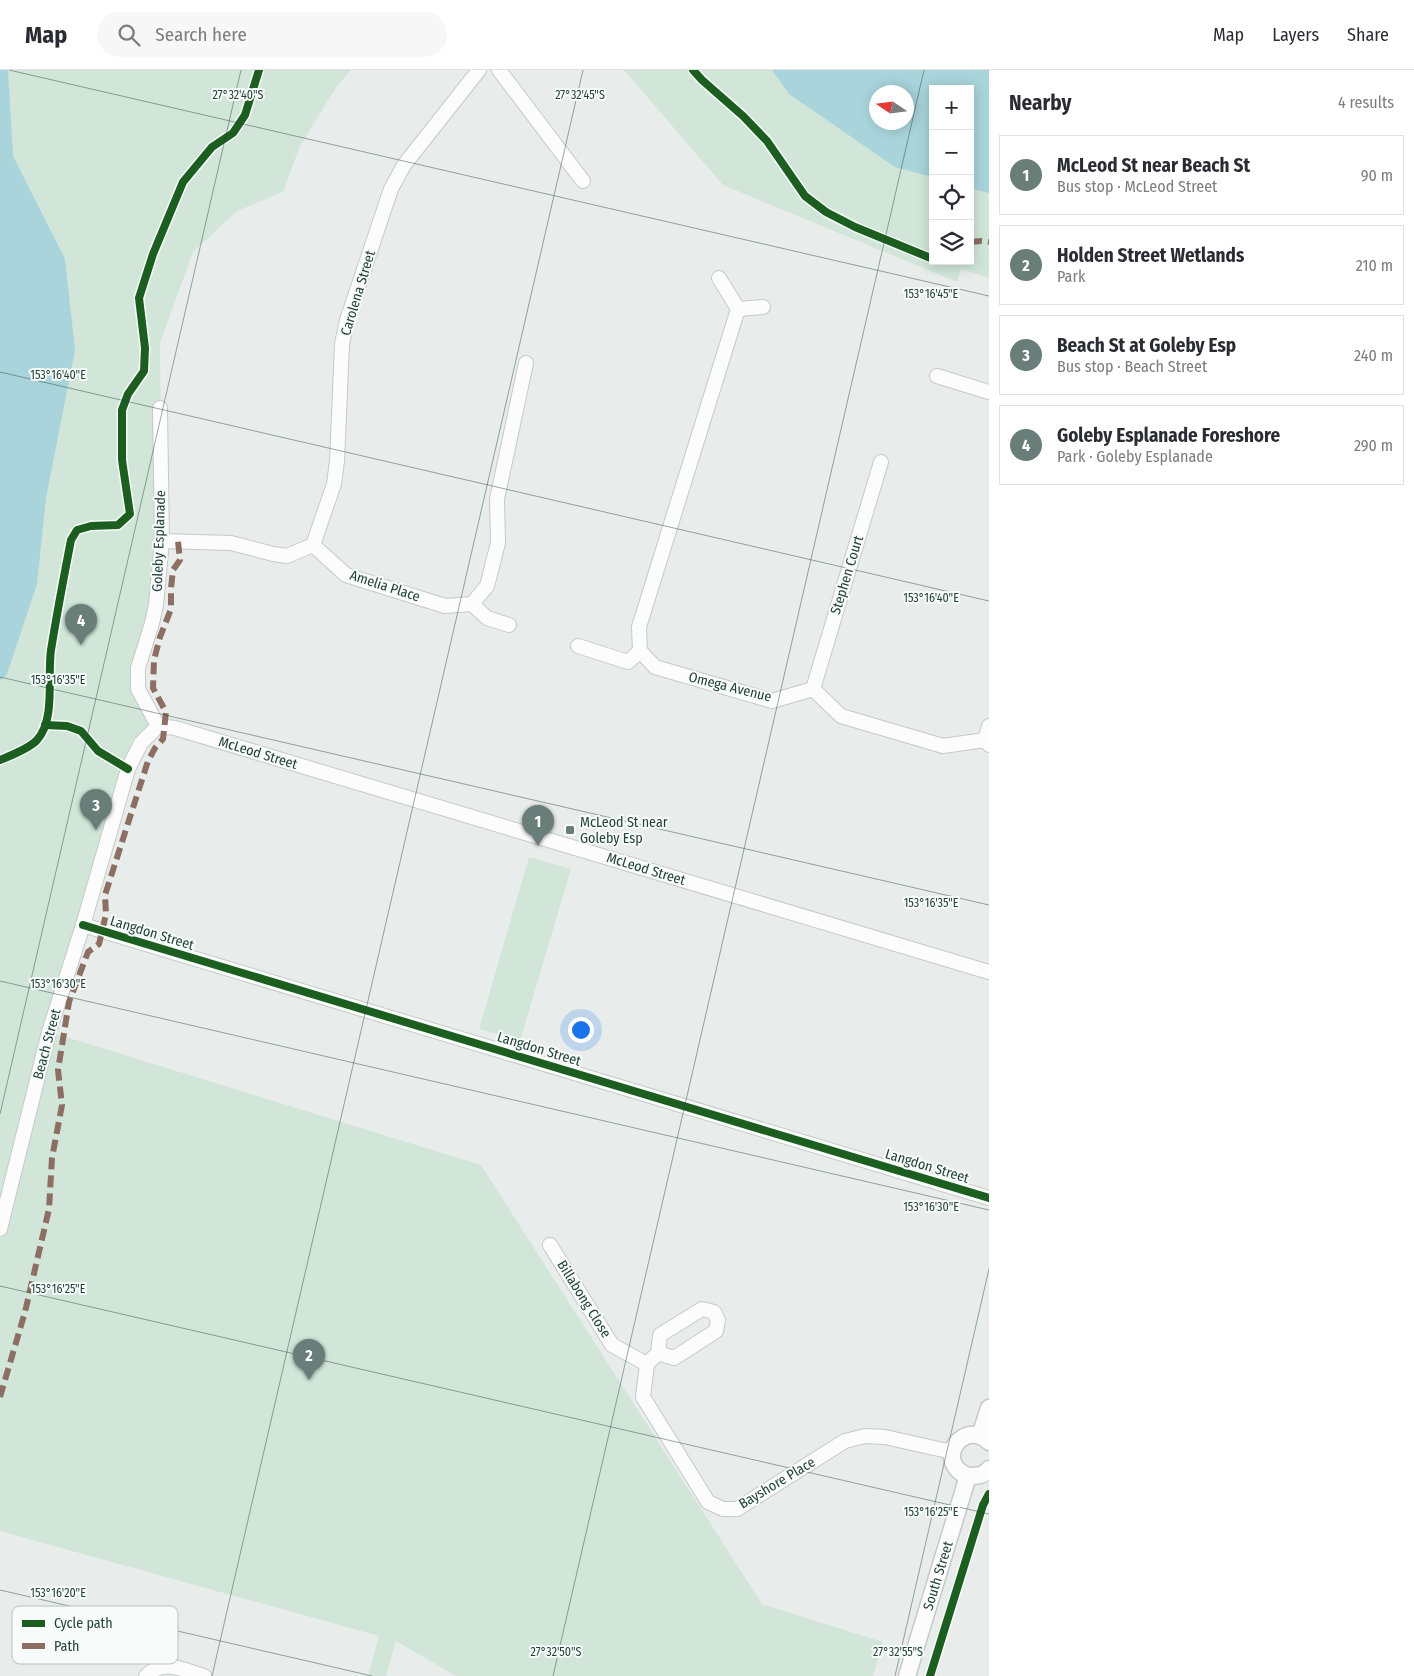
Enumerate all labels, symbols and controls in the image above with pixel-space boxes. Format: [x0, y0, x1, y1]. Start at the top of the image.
search box [97, 12, 447, 57]
text: Map [25, 21, 67, 49]
icon: search [115, 21, 143, 49]
text: Search here [155, 23, 247, 46]
text: Map [1213, 24, 1244, 46]
text: Layers [1272, 24, 1319, 46]
text: Share [1347, 24, 1389, 46]
north arrow [869, 85, 914, 130]
map controls [929, 85, 974, 265]
button: + [929, 85, 974, 130]
text: 27°32'40"S [213, 88, 263, 102]
text: 27°32'45"S [555, 88, 605, 102]
text: Nearby [1009, 90, 1071, 116]
text: 4 results [1338, 93, 1394, 112]
button: − [929, 130, 974, 175]
text: McLeod St near Beach St [1057, 154, 1250, 177]
text: 1 [1023, 166, 1029, 185]
text: 90 m [1361, 166, 1393, 185]
button: locate [929, 175, 974, 220]
text: Bus stop · McLeod Street [1057, 177, 1217, 196]
button: layers [929, 220, 974, 265]
text: Holden Street Wetlands [1057, 244, 1244, 267]
street label: Carolena Street [337, 248, 379, 338]
text: 2 [1022, 256, 1030, 275]
text: 210 m [1356, 256, 1393, 275]
text: Park [1057, 267, 1085, 286]
text: 153°16'45"E [904, 287, 959, 301]
text: Beach St at Goleby Esp [1057, 334, 1236, 357]
text: 3 [1022, 346, 1030, 365]
text: 240 m [1354, 346, 1393, 365]
text: Bus stop · Beach Street [1057, 357, 1207, 376]
text: 153°16'40"E [30, 368, 86, 382]
text: Goleby Esplanade Foreshore [1057, 424, 1280, 447]
text: 4 [1022, 436, 1030, 455]
text: 290 m [1354, 436, 1393, 455]
text: Park · Goleby Esplanade [1057, 447, 1213, 466]
street label: Goleby Esplanade [149, 490, 169, 592]
street label: Stephen Court [827, 533, 867, 617]
street label: Amelia Place [348, 567, 422, 605]
text: 153°16'40"E [903, 591, 959, 605]
pin: 4 [65, 604, 97, 645]
street label: Omega Avenue [687, 668, 773, 706]
text: 153°16'35"E [31, 673, 86, 687]
street label: McLeod Street [217, 733, 300, 773]
pin: 3 [80, 789, 112, 830]
pin: 1 [522, 805, 554, 846]
place label: McLeod St near Goleby Esp [580, 814, 668, 847]
marker: McLeod St near Goleby Esp [564, 824, 576, 836]
street label: McLeod Street [605, 849, 688, 889]
text: 153°16'35"E [904, 896, 959, 910]
street label: Langdon Street [108, 912, 196, 954]
text: 153°16'30"E [30, 977, 86, 991]
street label: Beach Street [29, 1006, 65, 1081]
your location [568, 1017, 594, 1043]
street label: Langdon Street [495, 1028, 583, 1070]
street label: Langdon Street [883, 1145, 971, 1187]
text: 153°16'30"E [903, 1200, 959, 1214]
street label: Billabong Close [553, 1257, 615, 1341]
text: 153°16'25"E [31, 1282, 86, 1296]
pin: 2 [293, 1339, 325, 1380]
street label: Bayshore Place [736, 1453, 818, 1512]
text: 153°16'25"E [904, 1505, 959, 1519]
street label: South Street [919, 1539, 956, 1612]
text: 153°16'20"E [30, 1586, 86, 1600]
legend [12, 1606, 178, 1664]
text: Cycle path [54, 1615, 113, 1632]
text: Path [54, 1638, 79, 1655]
text: 27°32'50"S [531, 1645, 582, 1659]
text: 27°32'55"S [873, 1645, 923, 1659]

